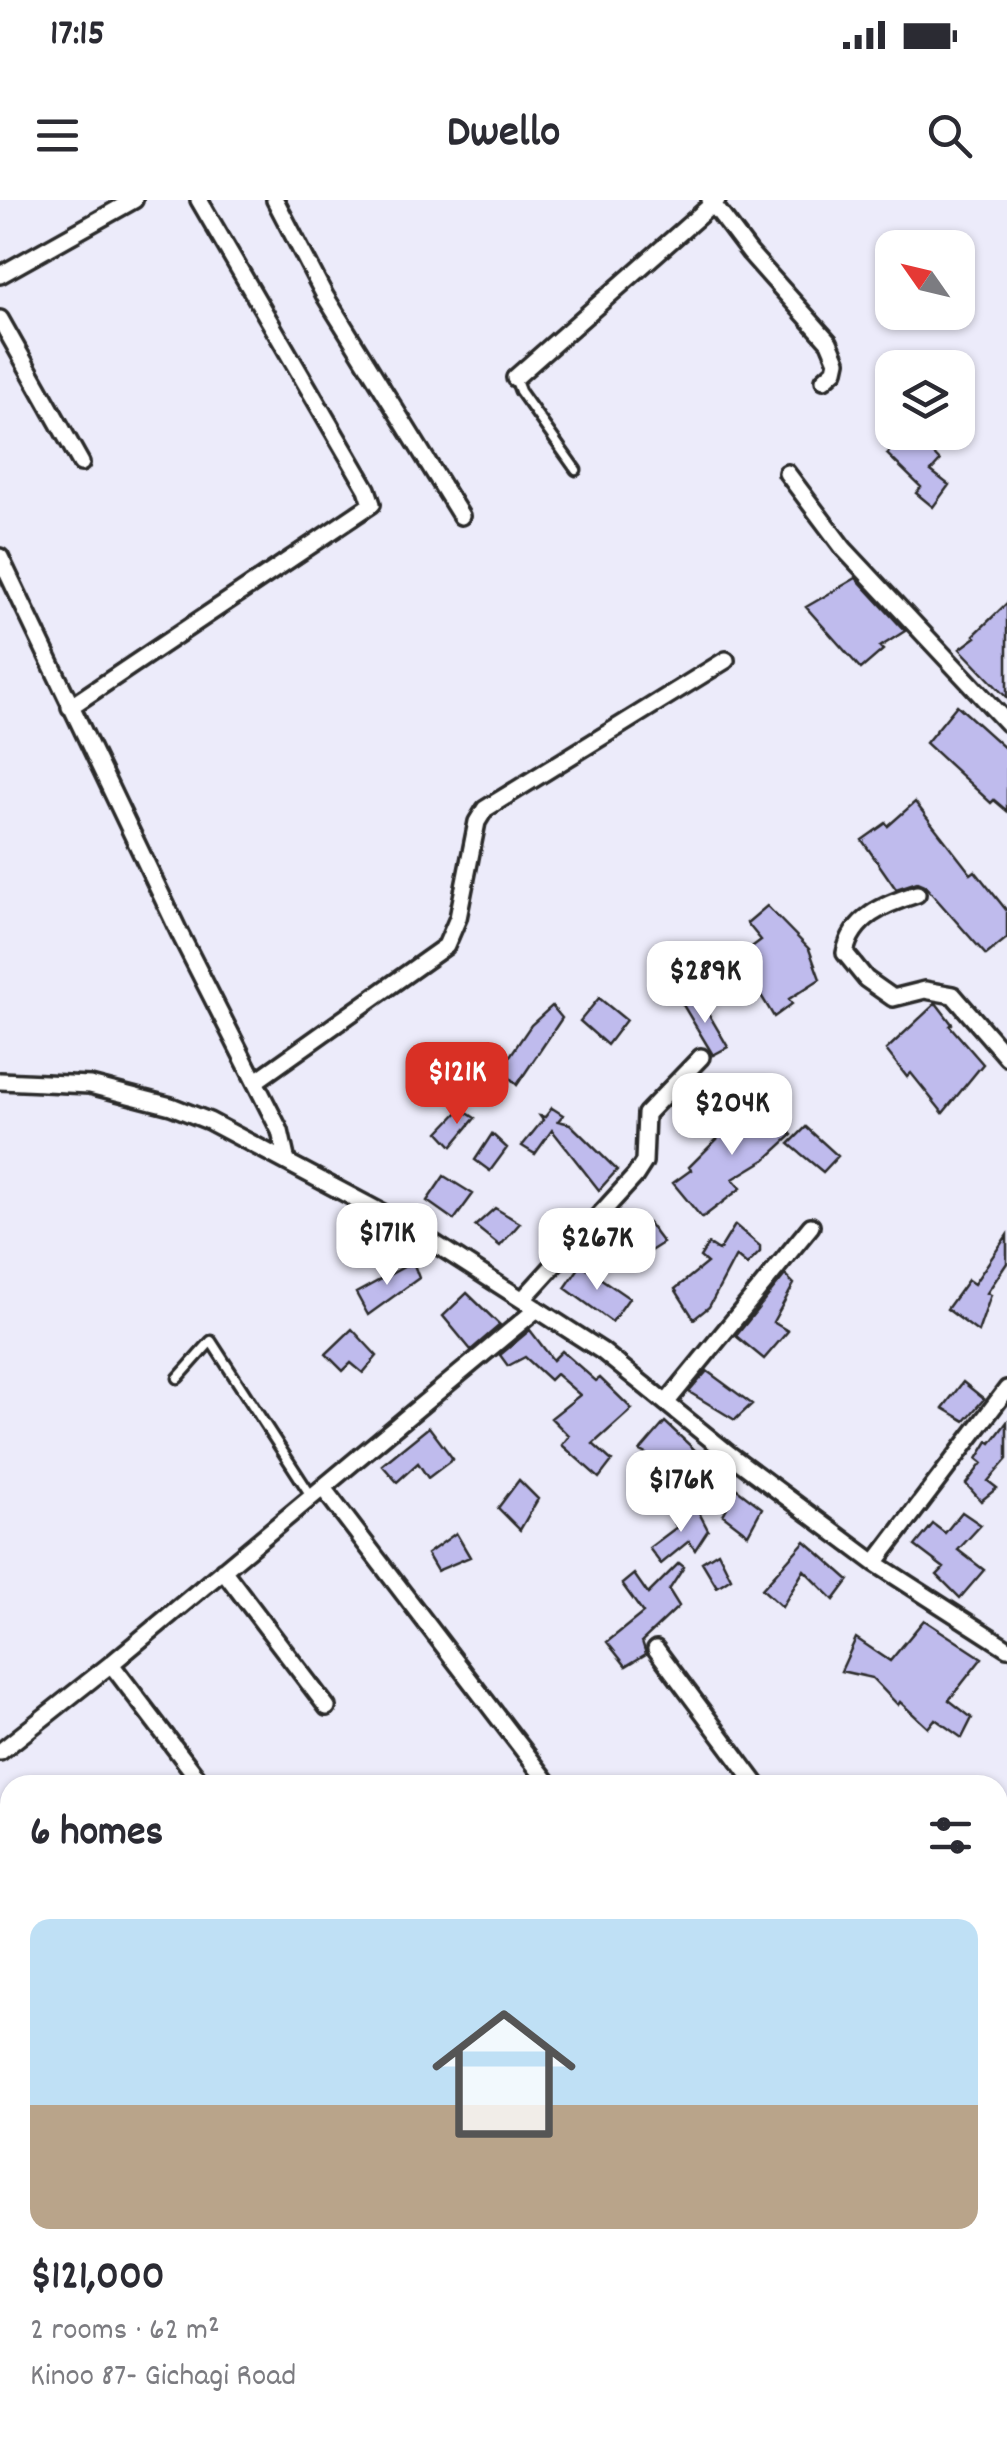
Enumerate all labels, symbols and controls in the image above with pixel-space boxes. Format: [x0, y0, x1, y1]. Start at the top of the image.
text: 17:15 [50, 8, 105, 63]
text: Dwello [447, 103, 560, 167]
icon: menu [30, 108, 85, 163]
icon: search [922, 108, 977, 163]
north arrow [875, 230, 975, 330]
map controls [875, 230, 975, 450]
button: layers [875, 350, 975, 450]
pin: $289K [635, 941, 775, 1026]
text: $289K [669, 950, 741, 996]
pin: $121K [387, 1042, 527, 1127]
text: $121K [427, 1051, 487, 1097]
pin: $204K [662, 1073, 802, 1158]
text: $204K [694, 1082, 770, 1128]
pin: $171K [317, 1203, 457, 1288]
pin: $267K [527, 1208, 667, 1293]
text: $171K [358, 1212, 416, 1258]
text: $267K [561, 1217, 633, 1263]
pin: $176K [611, 1450, 751, 1535]
text: $176K [648, 1459, 714, 1505]
text: 6 homes [30, 1805, 163, 1865]
icon: filters [923, 1808, 978, 1863]
icon: home [414, 1984, 594, 2164]
text: $121,000 [30, 2249, 165, 2309]
text: 2 rooms · 62 m² [30, 2309, 220, 2355]
text: Kinoo 87- Gichagi Road [30, 2355, 296, 2401]

